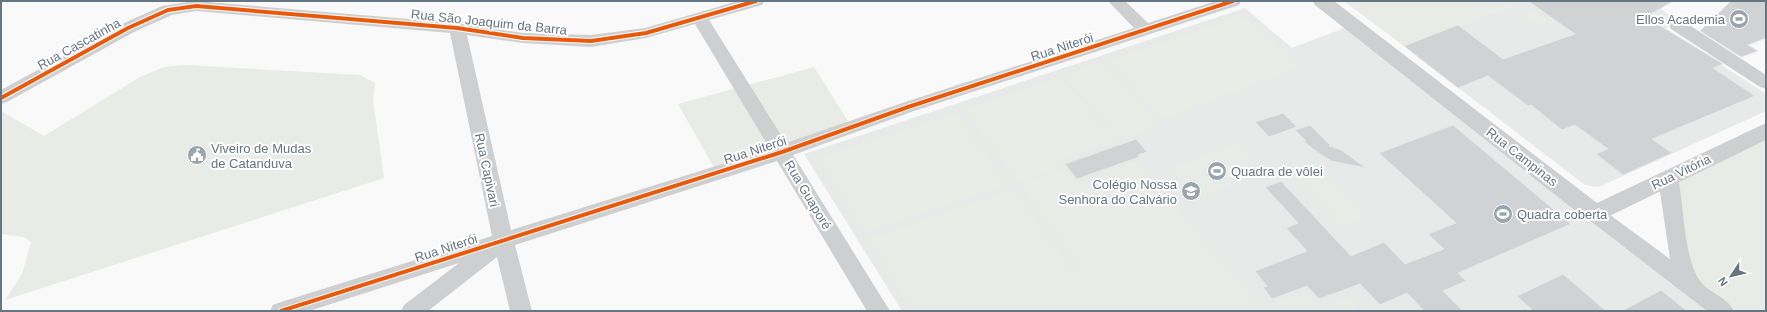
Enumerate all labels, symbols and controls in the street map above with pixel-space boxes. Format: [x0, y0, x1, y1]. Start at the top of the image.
street label: Rua São Joaquim da Barra [410, 6, 569, 38]
sports icon: Ellos Academia [1728, 8, 1750, 30]
place label: Ellos Academia [1636, 12, 1726, 27]
street label: Rua Cascatinha [35, 15, 124, 73]
street label: Rua Niterói [1029, 30, 1095, 64]
street label: Rua Campinas [1483, 125, 1561, 190]
street label: Rua Capivari [472, 132, 502, 208]
street label: Rua Niterói [722, 133, 788, 167]
place label: Viveiro de Mudas de Catanduva [211, 141, 312, 171]
public building icon: Viveiro de Mudas de Catanduva [186, 144, 208, 166]
street label: Rua Vitória [1649, 151, 1714, 193]
street label: Rua Guaporé [781, 158, 835, 232]
sports icon: Quadra de vôlei [1206, 160, 1228, 182]
place label: Quadra de vôlei [1231, 164, 1323, 179]
place label: Colégio Nossa Senhora do Calvário [1058, 177, 1178, 207]
school or university icon: Colégio Nossa Senhora do Calvário [1180, 180, 1202, 202]
sports icon: Quadra coberta [1492, 203, 1514, 225]
place label: Quadra coberta [1517, 207, 1608, 222]
street label: Rua Niterói [413, 231, 479, 265]
north arrow [1711, 256, 1751, 296]
text: N [1716, 275, 1730, 288]

